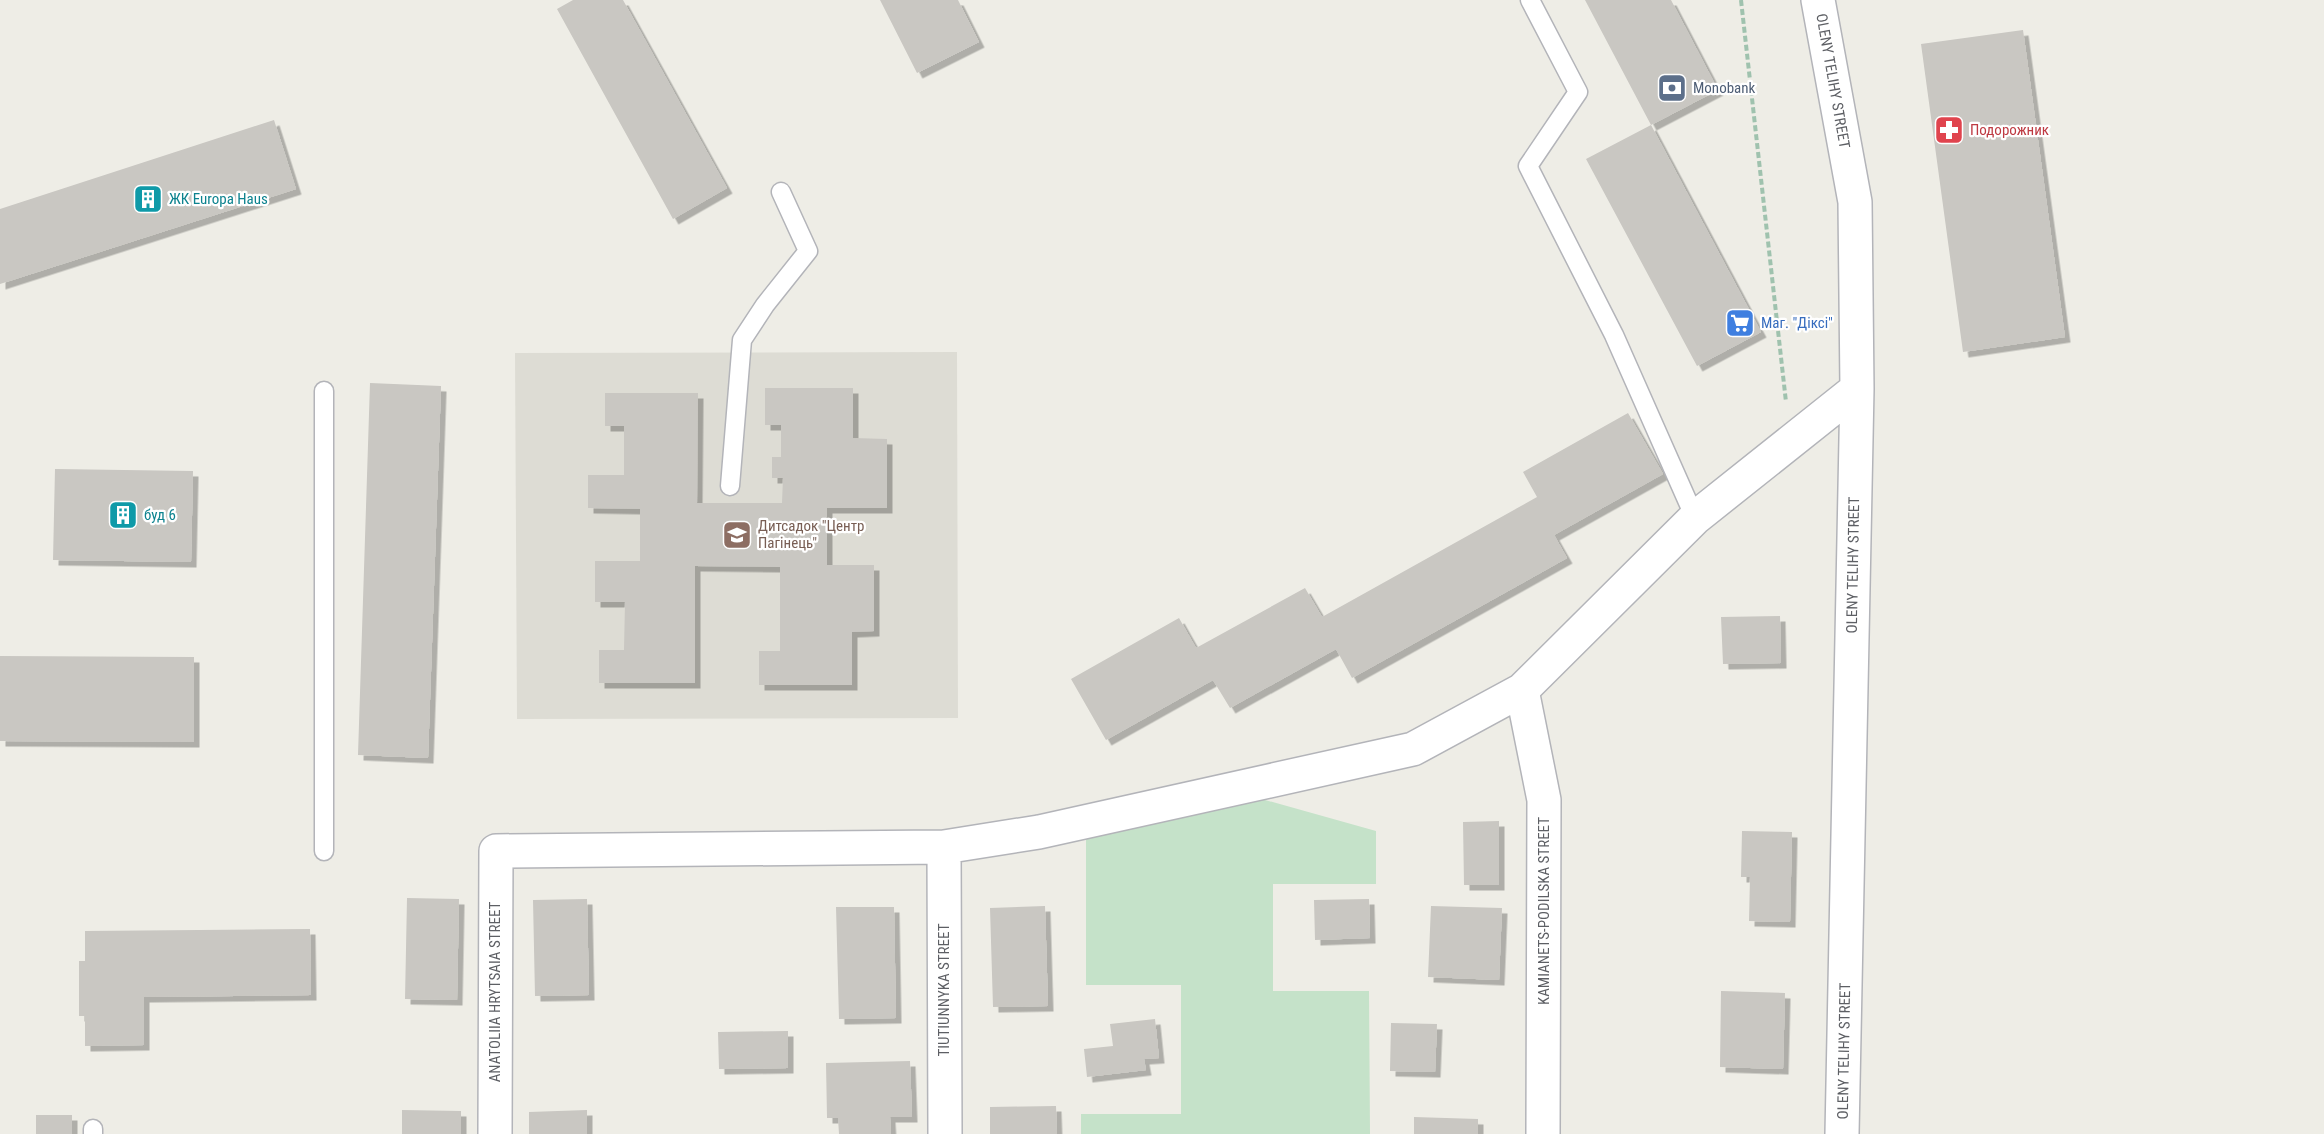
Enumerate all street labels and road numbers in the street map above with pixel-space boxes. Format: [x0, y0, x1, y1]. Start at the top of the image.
street label: OLENY TELIHY STREET [1812, 12, 1854, 150]
street label: OLENY TELIHY STREET [1843, 496, 1863, 633]
street label: KAMIANETS-PODILSKA STREET [1535, 817, 1553, 1005]
street label: ANATOLIIA HRYTSAIA STREET [486, 901, 504, 1082]
street label: TIUTIUNNYKA STREET [935, 923, 953, 1056]
street label: OLENY TELIHY STREET [1834, 982, 1854, 1119]

